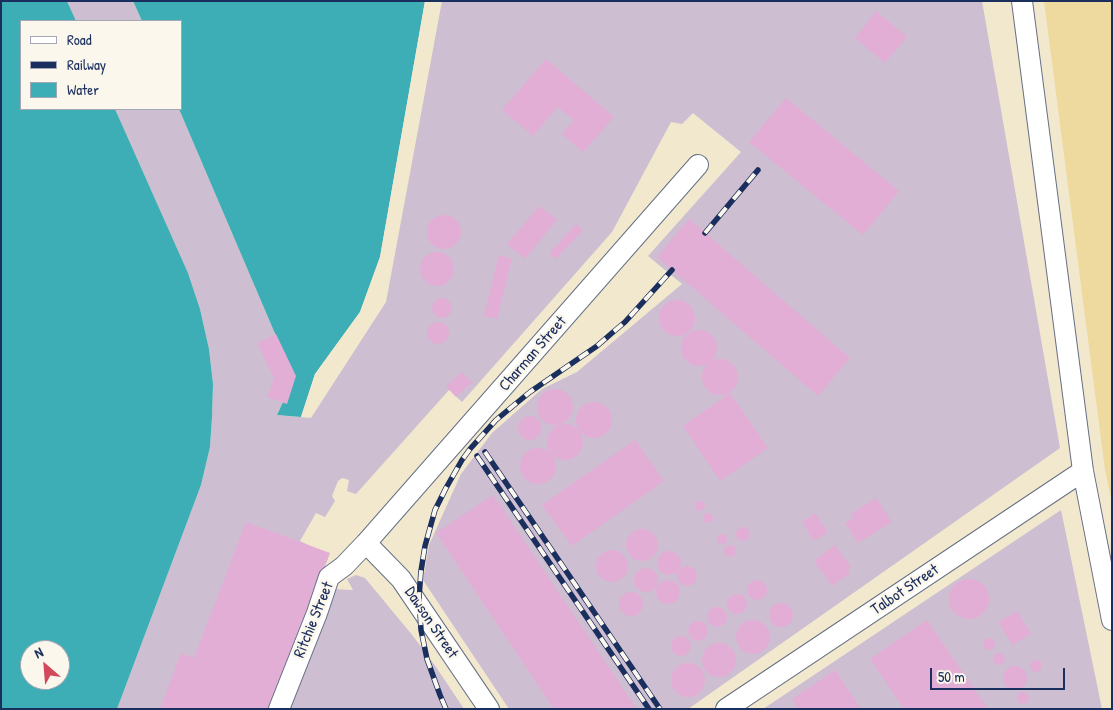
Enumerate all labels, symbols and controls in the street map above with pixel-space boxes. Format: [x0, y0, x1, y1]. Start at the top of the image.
legend [20, 20, 182, 110]
text: Road [67, 29, 92, 50]
text: Railway [67, 54, 106, 75]
text: Water [67, 79, 99, 100]
street label: Charman Street [495, 313, 571, 395]
street label: Talbot Street [868, 560, 942, 620]
street label: Ritchie Street [290, 579, 338, 661]
street label: Dawson Street [400, 584, 462, 662]
north arrow [20, 640, 70, 690]
text: N [31, 642, 46, 662]
scale bar [933, 658, 1068, 690]
text: 50 m [938, 666, 965, 687]

